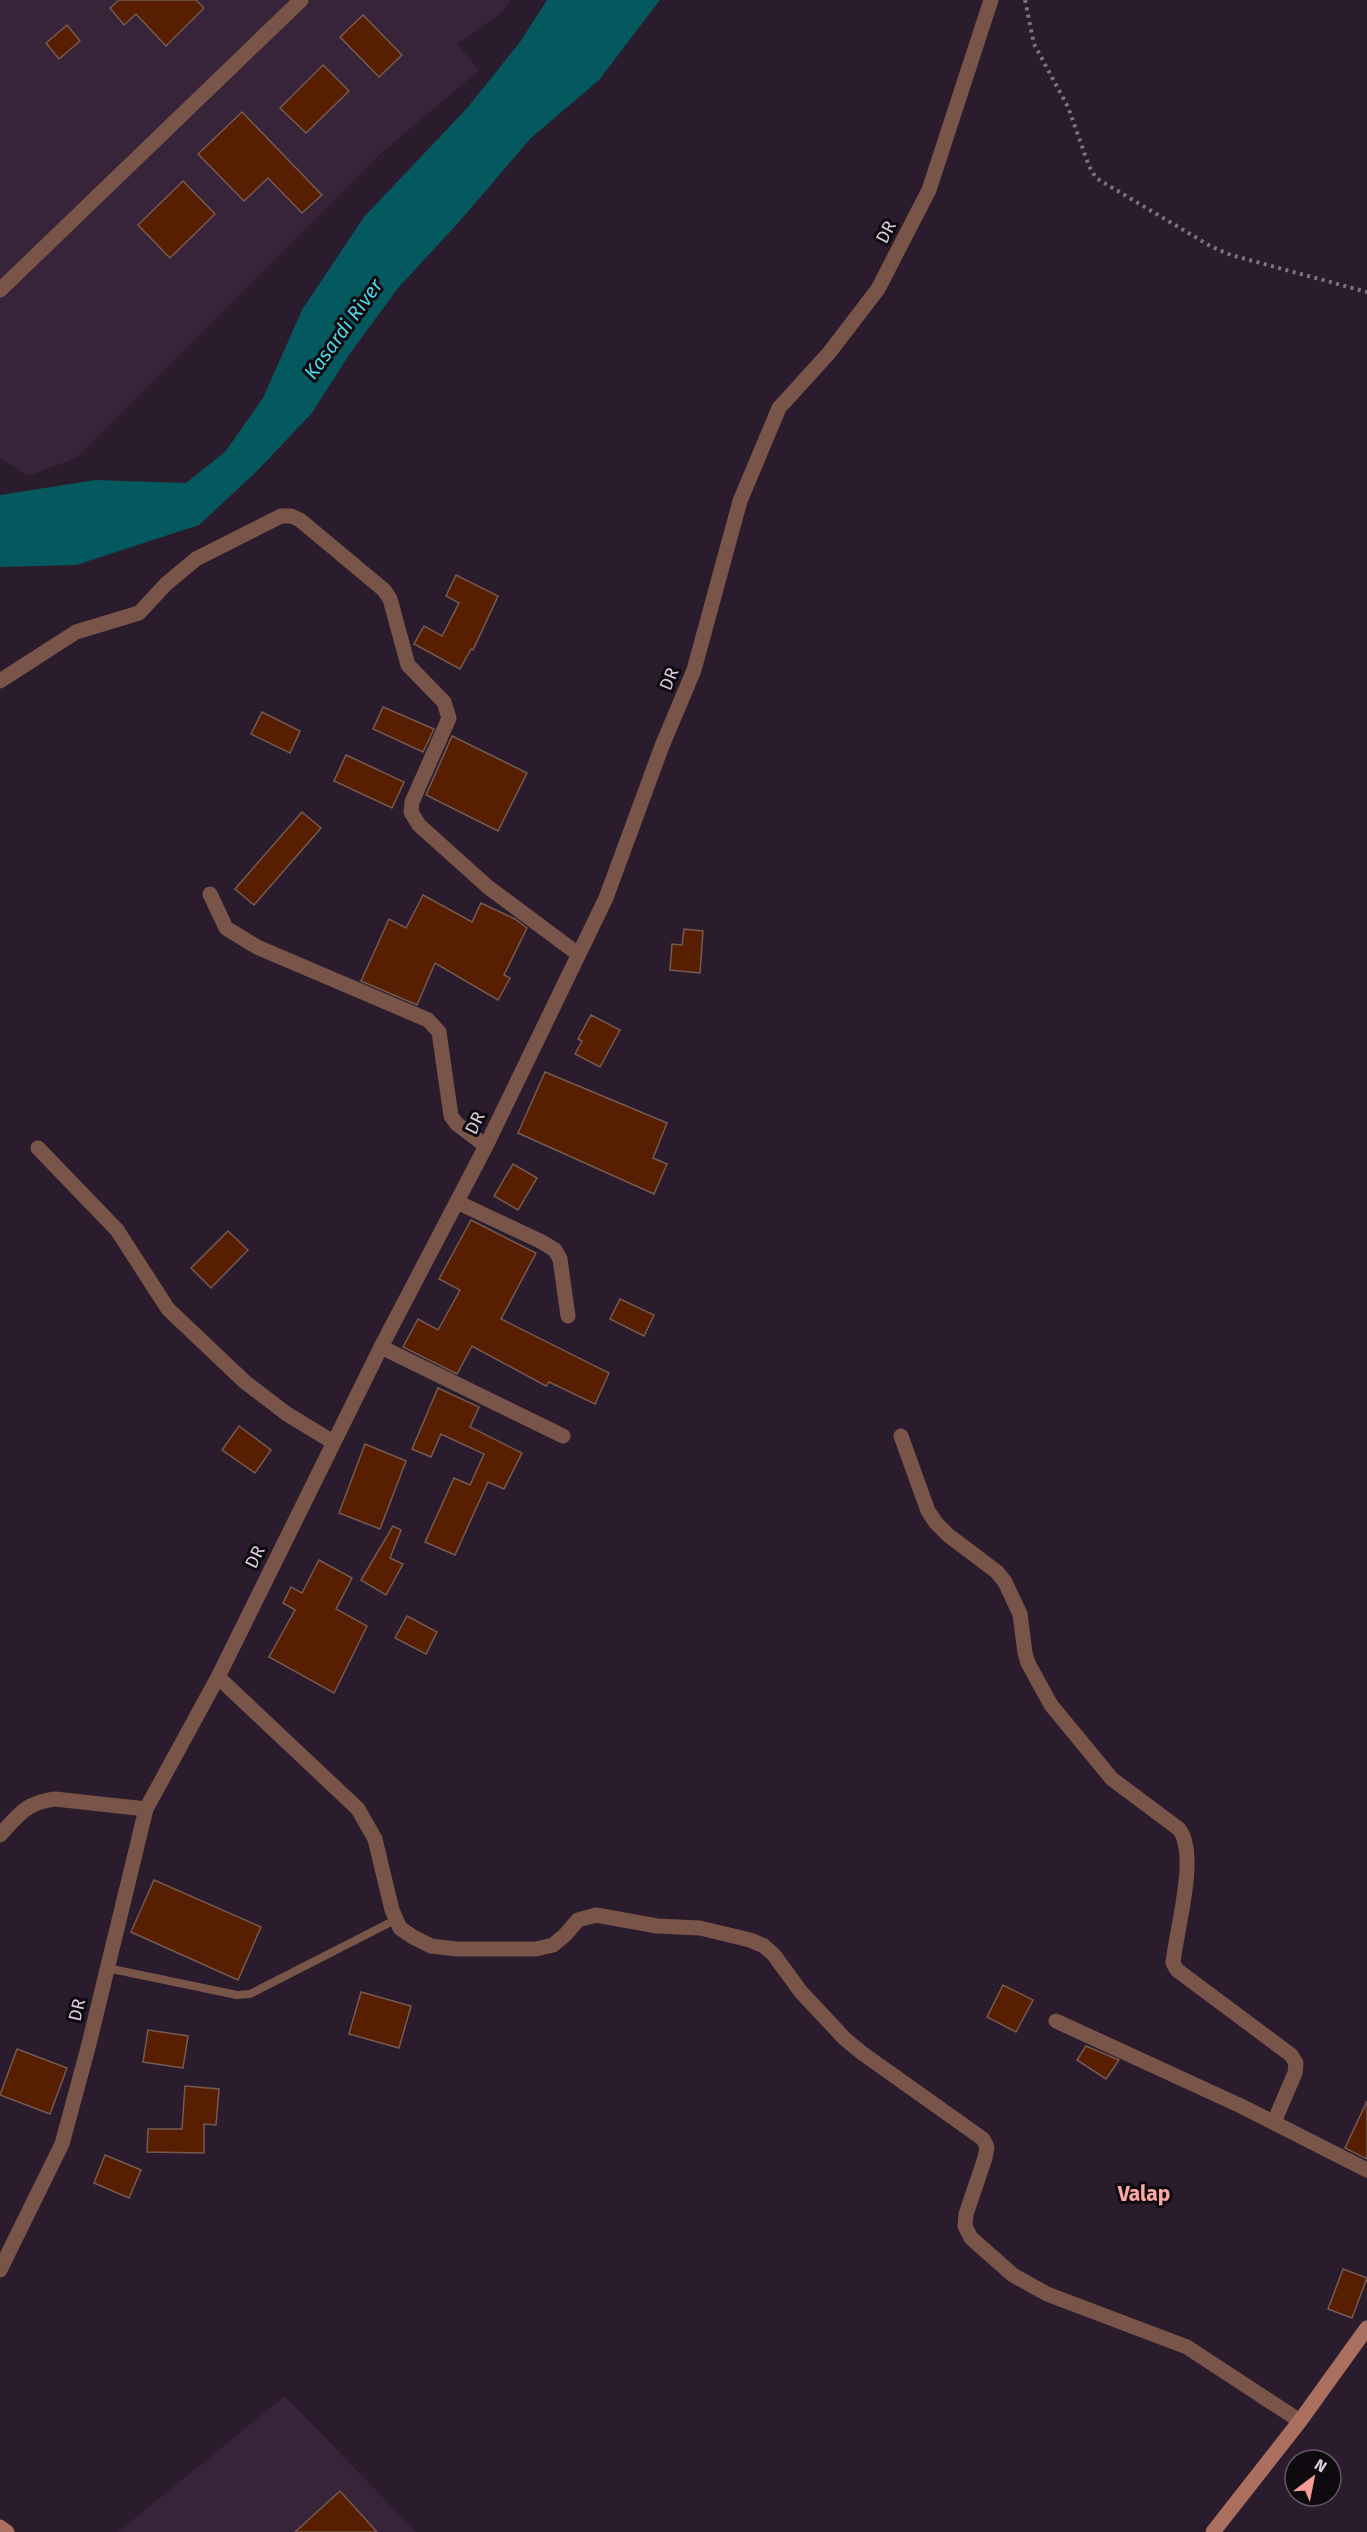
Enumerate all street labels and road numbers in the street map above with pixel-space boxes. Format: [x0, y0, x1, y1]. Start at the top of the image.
street label: DR [871, 217, 901, 247]
street label: DR [654, 664, 684, 694]
street label: DR [460, 1108, 490, 1138]
street label: DR [240, 1542, 270, 1572]
street label: DR [64, 1996, 90, 2023]

